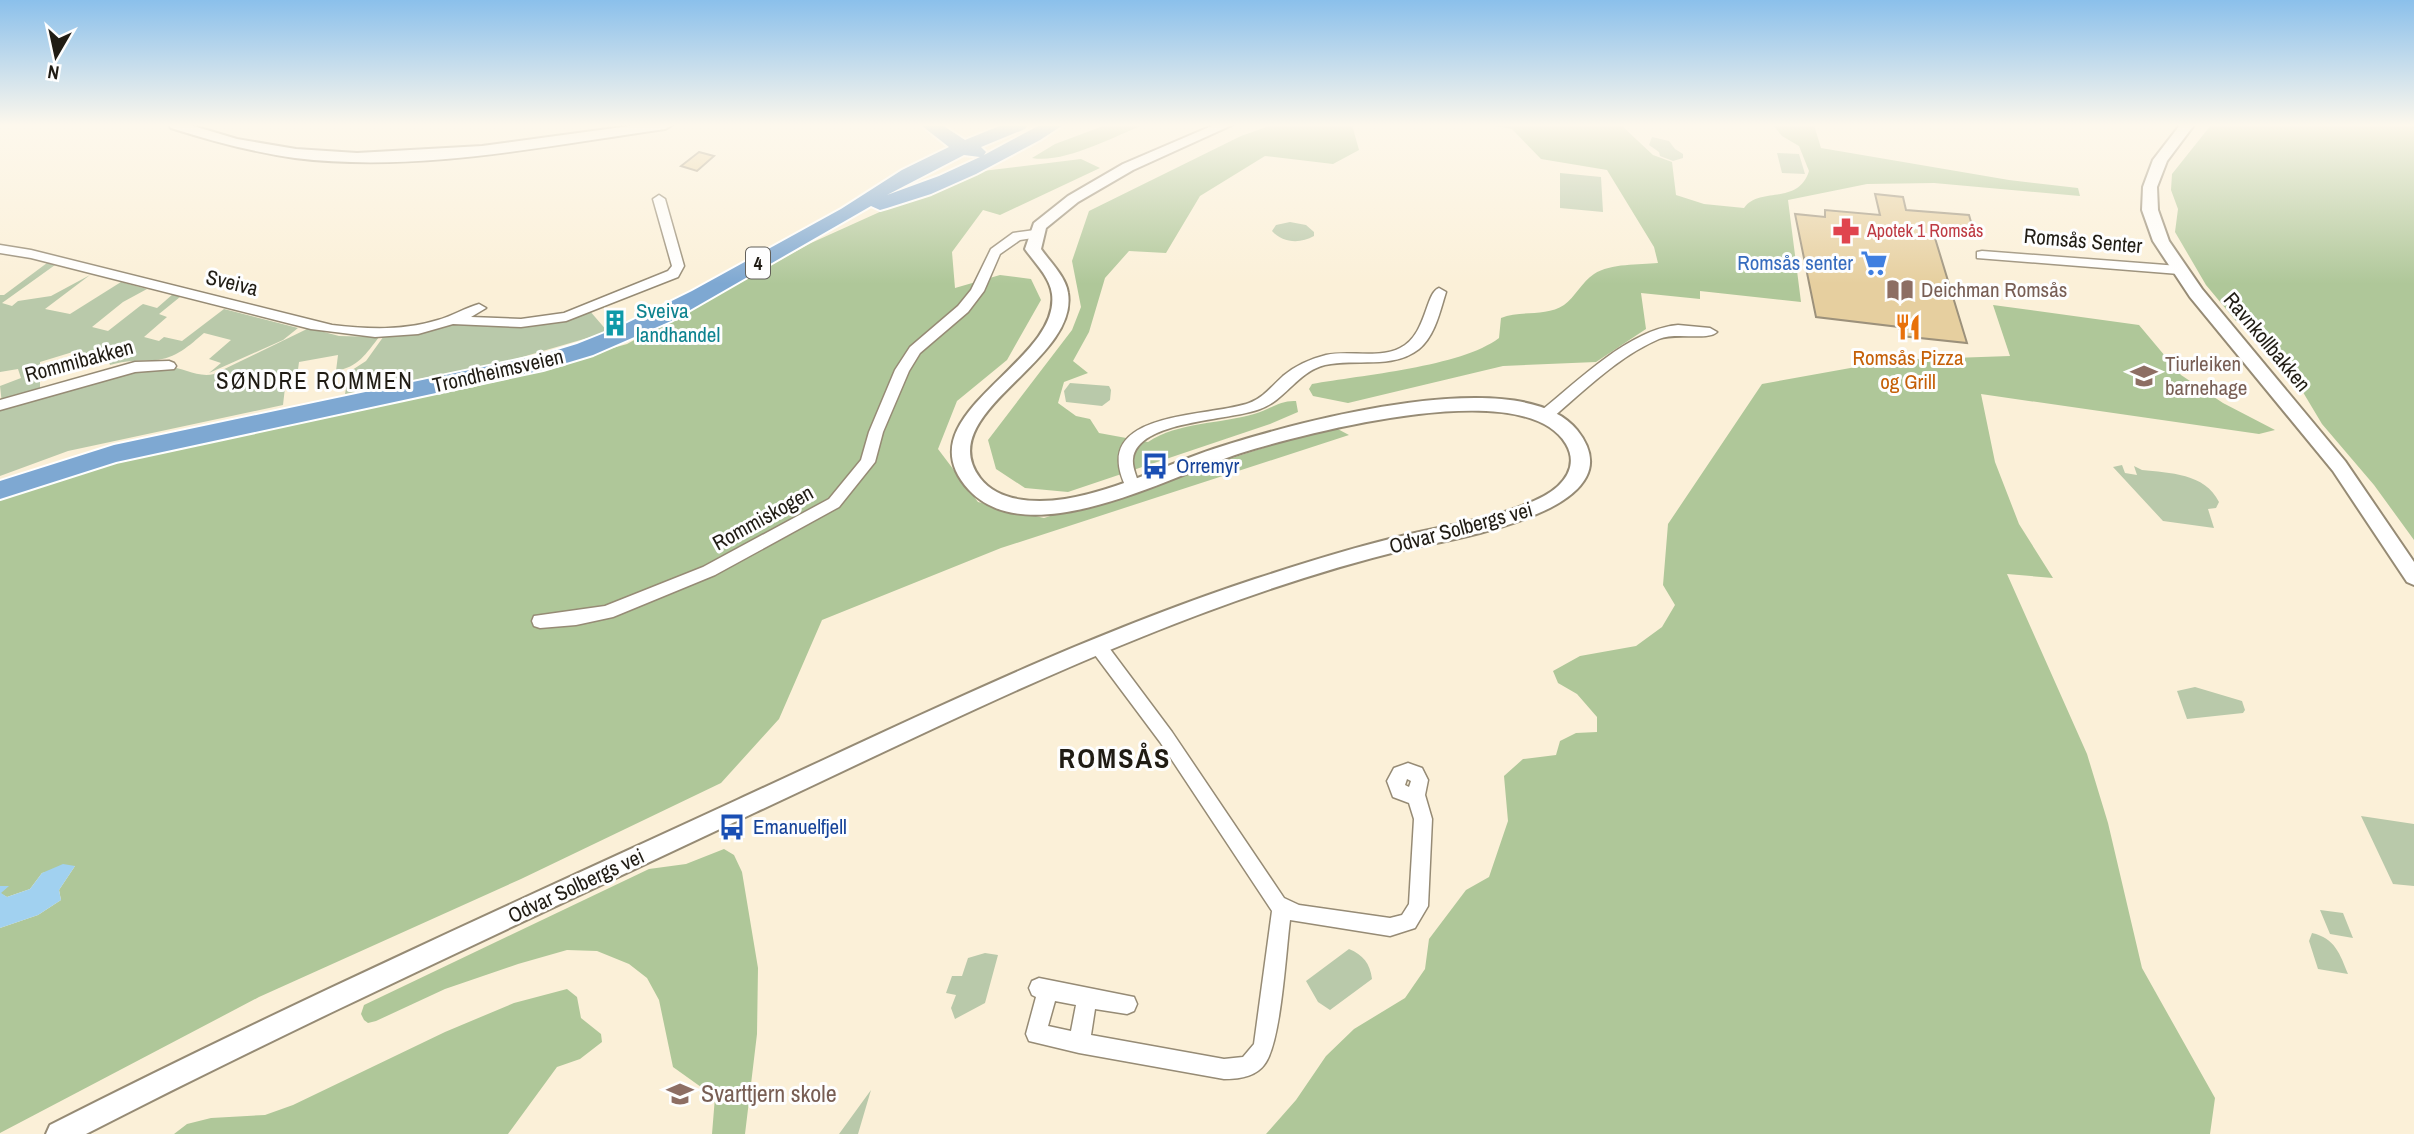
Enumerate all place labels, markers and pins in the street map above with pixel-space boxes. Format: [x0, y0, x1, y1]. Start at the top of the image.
pharmacy icon: Apotek 1 Romsås [1831, 216, 1861, 246]
place label: Apotek 1 Romsås [1866, 218, 1984, 243]
place label: Romsås senter [1737, 248, 1853, 277]
supermarket icon: Romsås senter [1859, 248, 1889, 278]
library icon: Deichman Romsås [1885, 275, 1915, 305]
place label: Deichman Romsås [1921, 275, 2067, 304]
place label: Sveiva landhandel [636, 296, 720, 349]
building icon: Sveiva landhandel [600, 308, 630, 338]
restaurant icon: Romsås Pizza og Grill [1893, 312, 1923, 342]
place label: Romsås Pizza og Grill [1852, 343, 1964, 396]
place label: Tiurleiken barnehage [2165, 349, 2247, 402]
school or university icon: Tiurleiken barnehage [2129, 361, 2159, 391]
bus stop icon: Orremyr [1140, 451, 1170, 481]
place label: Orremyr [1176, 451, 1239, 480]
bus stop icon: Emanuelfjell [717, 812, 747, 842]
place label: Emanuelfjell [753, 812, 847, 841]
place label: Svarttjern skole [701, 1077, 837, 1109]
school or university icon: Svarttjern skole [665, 1079, 695, 1109]

